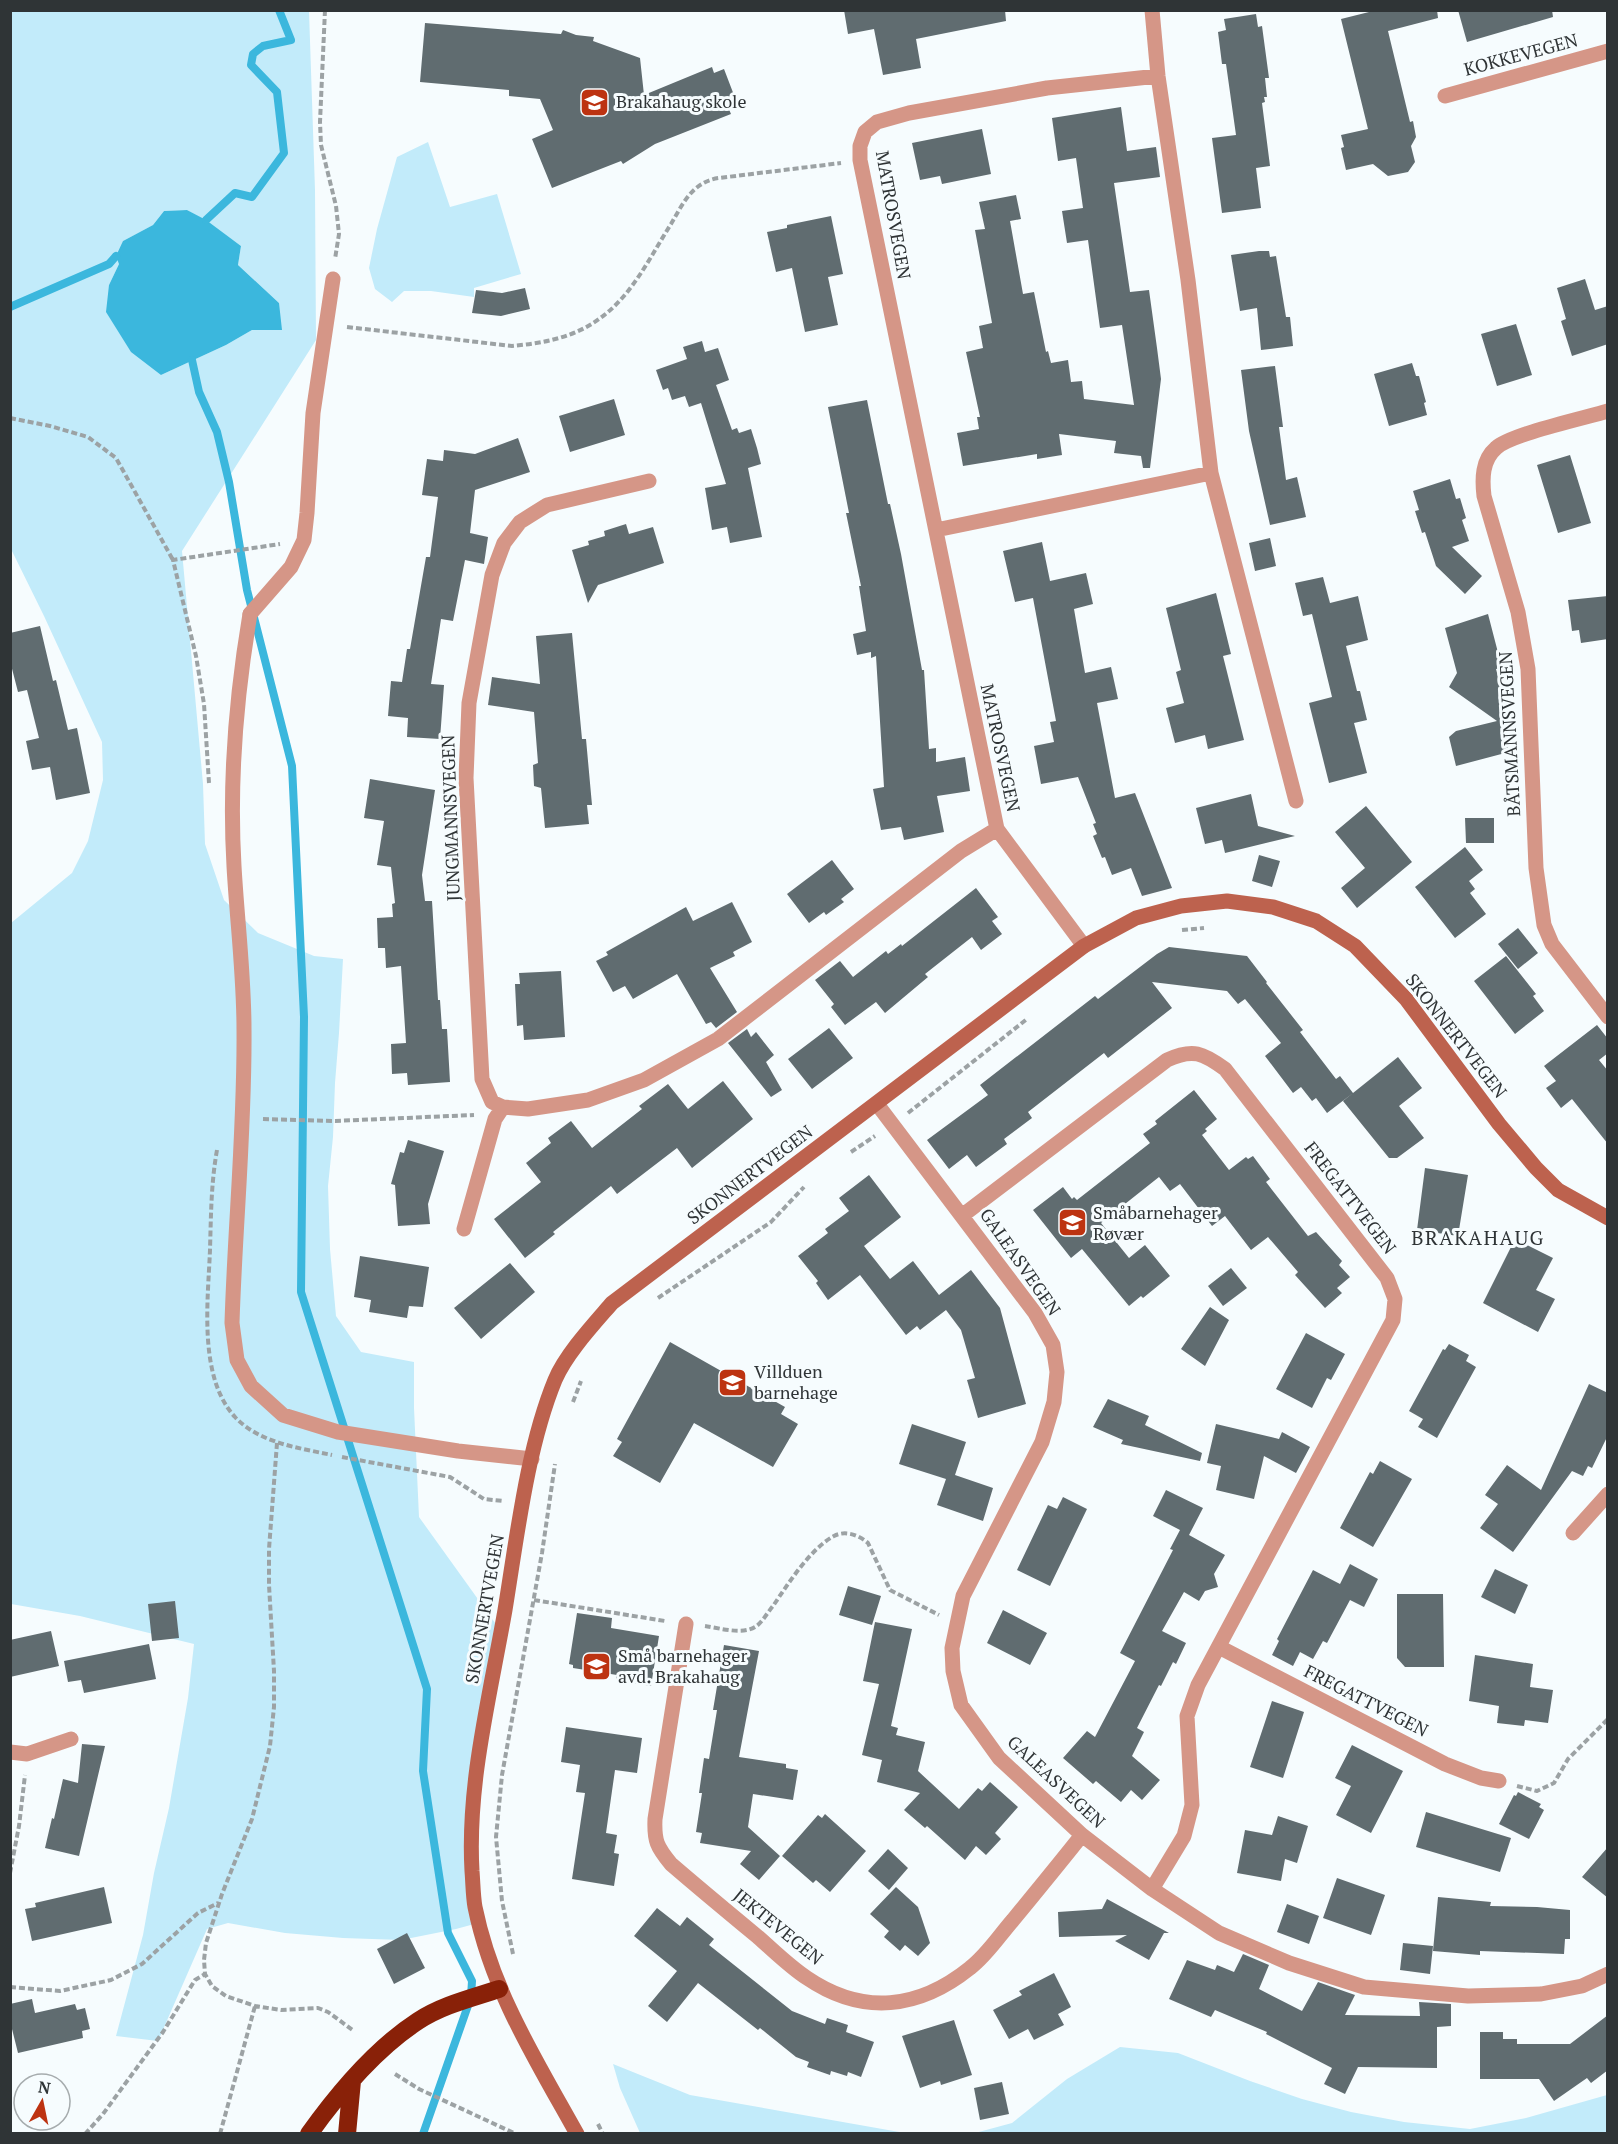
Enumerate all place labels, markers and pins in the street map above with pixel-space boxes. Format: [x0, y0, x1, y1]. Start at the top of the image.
school or university icon: Brakahaug skole [579, 86, 611, 118]
place label: Brakahaug skole [616, 89, 747, 113]
place label: Småbarnehager Røvær [1093, 1200, 1218, 1245]
school or university icon: Småbarnehager Røvær [1056, 1207, 1088, 1239]
place label: Villduen barnehage [754, 1359, 838, 1404]
school or university icon: Villduen barnehage [717, 1366, 749, 1398]
place label: Små barnehager avd. Brakahaug [618, 1643, 747, 1688]
school or university icon: Små barnehager avd. Brakahaug [581, 1650, 613, 1682]

